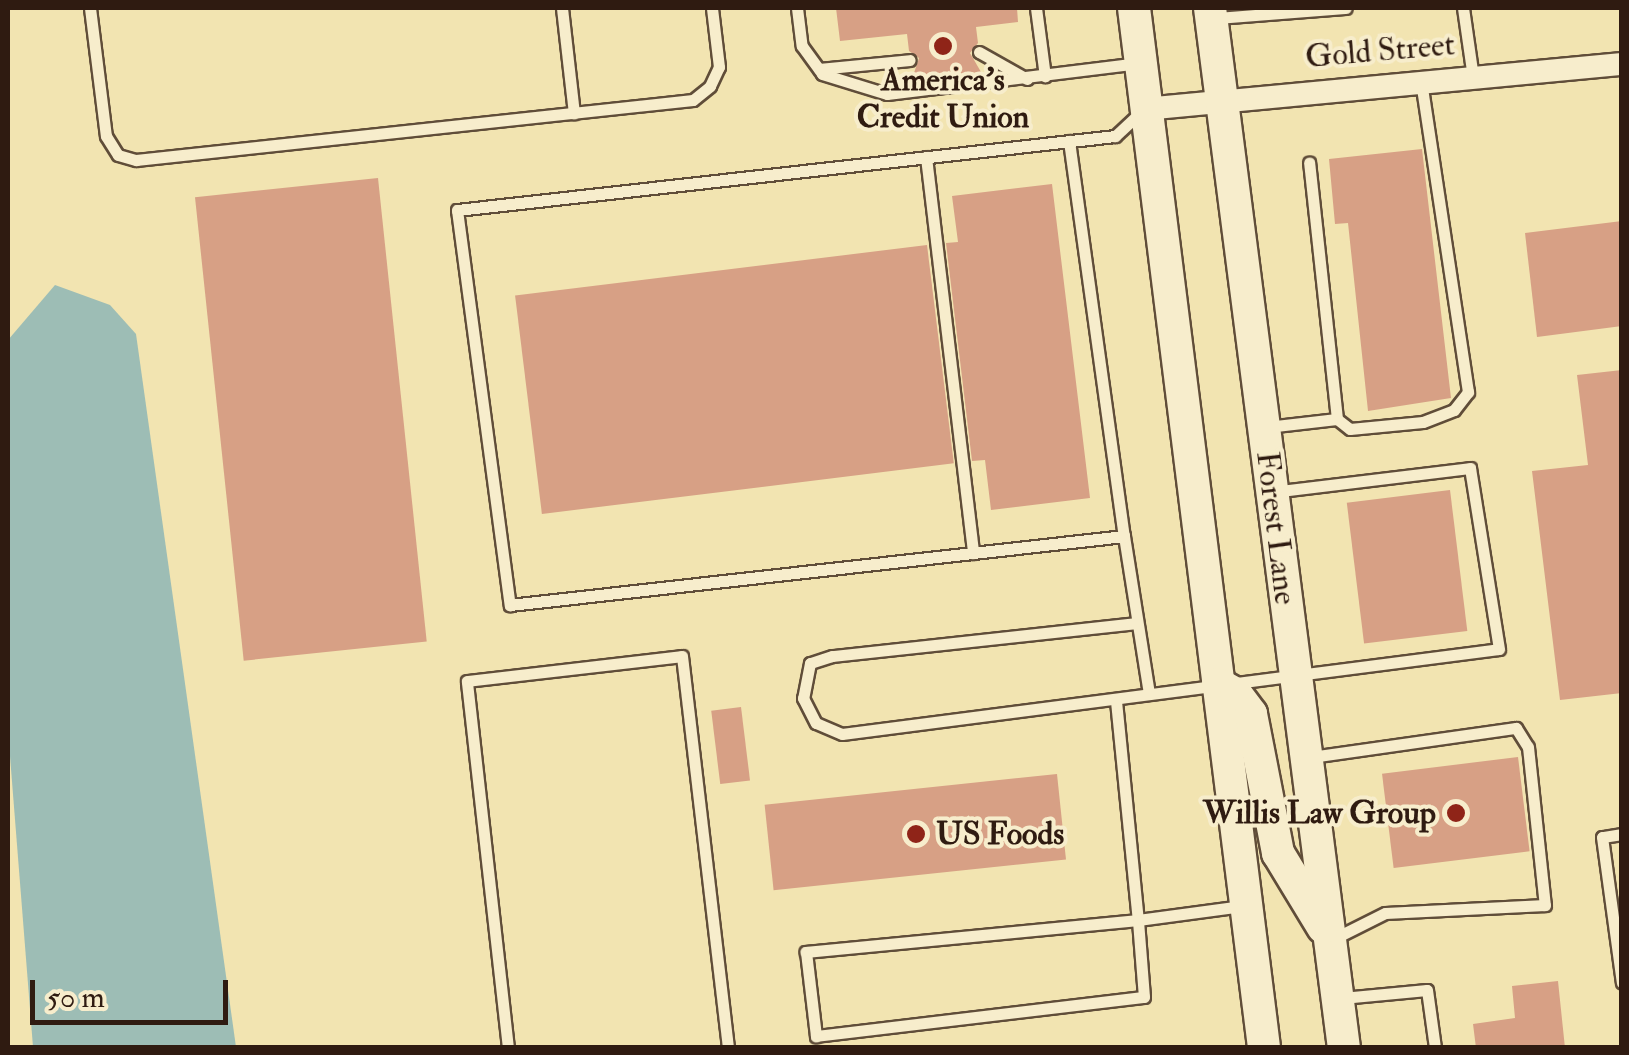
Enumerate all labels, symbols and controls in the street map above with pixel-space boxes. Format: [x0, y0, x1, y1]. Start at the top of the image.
street label: Gold Street [1304, 25, 1456, 77]
marker: America's Credit Union [932, 35, 954, 57]
place label: America's Credit Union [857, 62, 1029, 137]
street label: Forest Lane [1248, 449, 1304, 607]
place label: Willis Law Group [1203, 794, 1436, 832]
marker: Willis Law Group [1445, 802, 1467, 824]
place label: US Foods [936, 815, 1064, 853]
marker: US Foods [905, 823, 927, 845]
scale bar [35, 960, 232, 1022]
text: 50 m [47, 979, 105, 1016]

